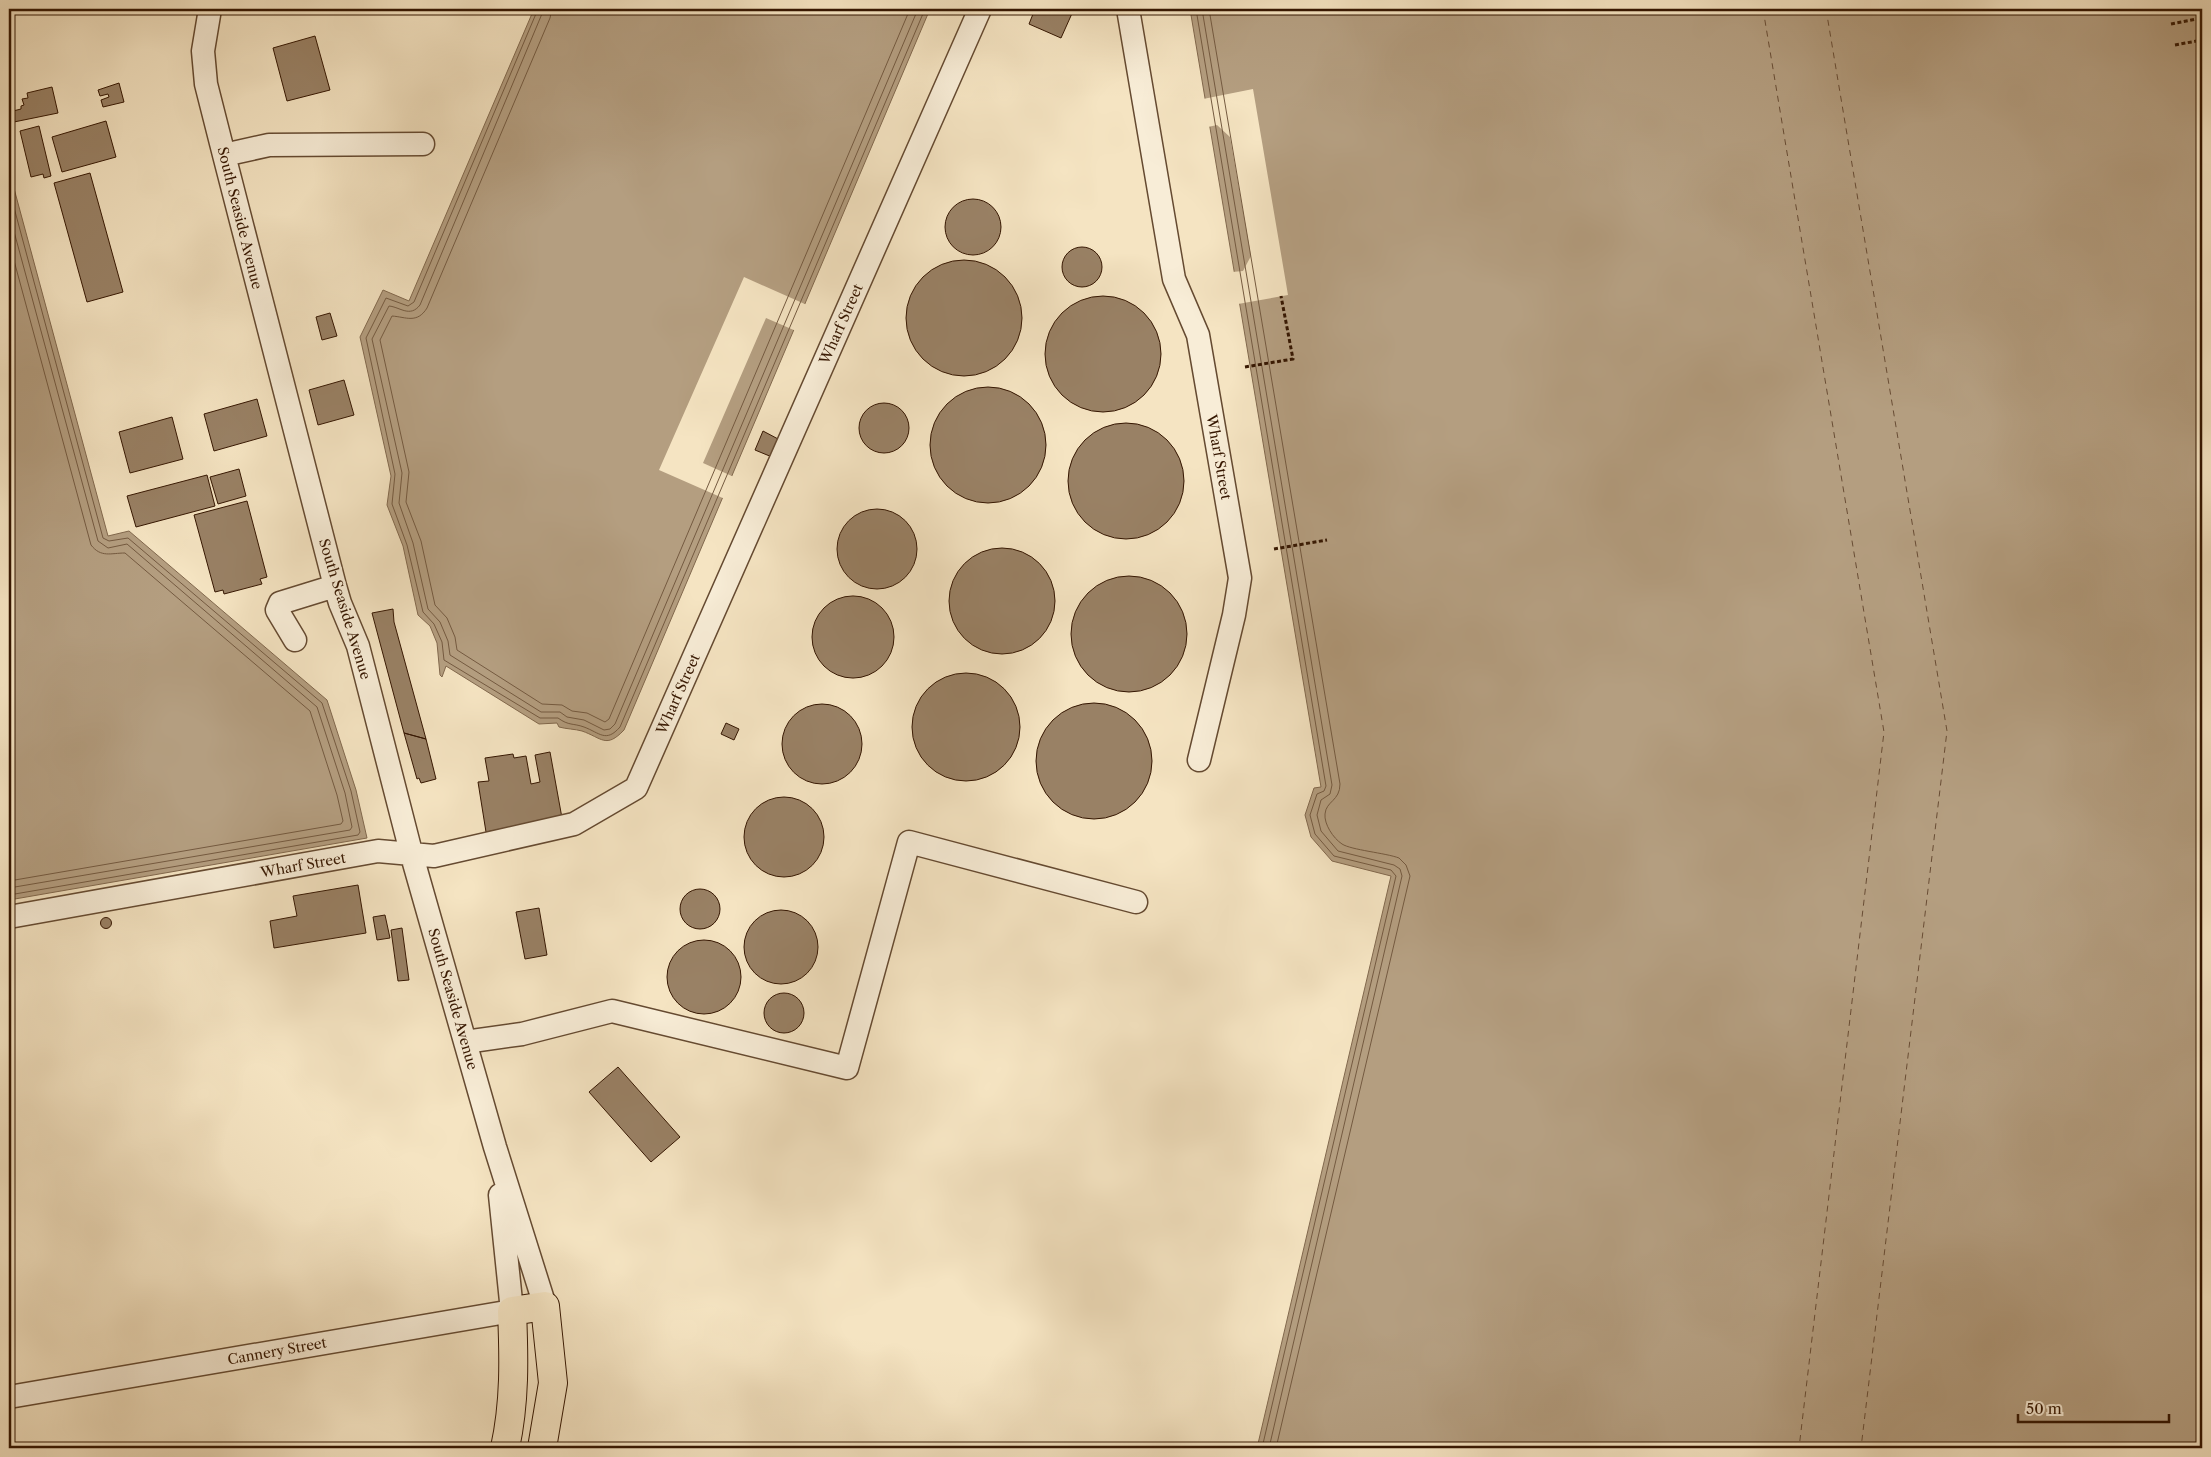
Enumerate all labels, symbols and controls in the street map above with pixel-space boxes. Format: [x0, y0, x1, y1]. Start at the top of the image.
street label: South Seaside Avenue [214, 145, 266, 291]
street label: Wharf Street [815, 281, 867, 368]
street label: Wharf Street [1202, 412, 1235, 501]
street label: South Seaside Avenue [315, 536, 375, 682]
street label: Wharf Street [652, 651, 704, 738]
street label: Wharf Street [258, 849, 347, 882]
street label: South Seaside Avenue [424, 926, 482, 1072]
street label: Cannery Street [226, 1333, 328, 1369]
scale bar [2018, 1392, 2170, 1424]
text: 50 m [2026, 1399, 2062, 1418]

